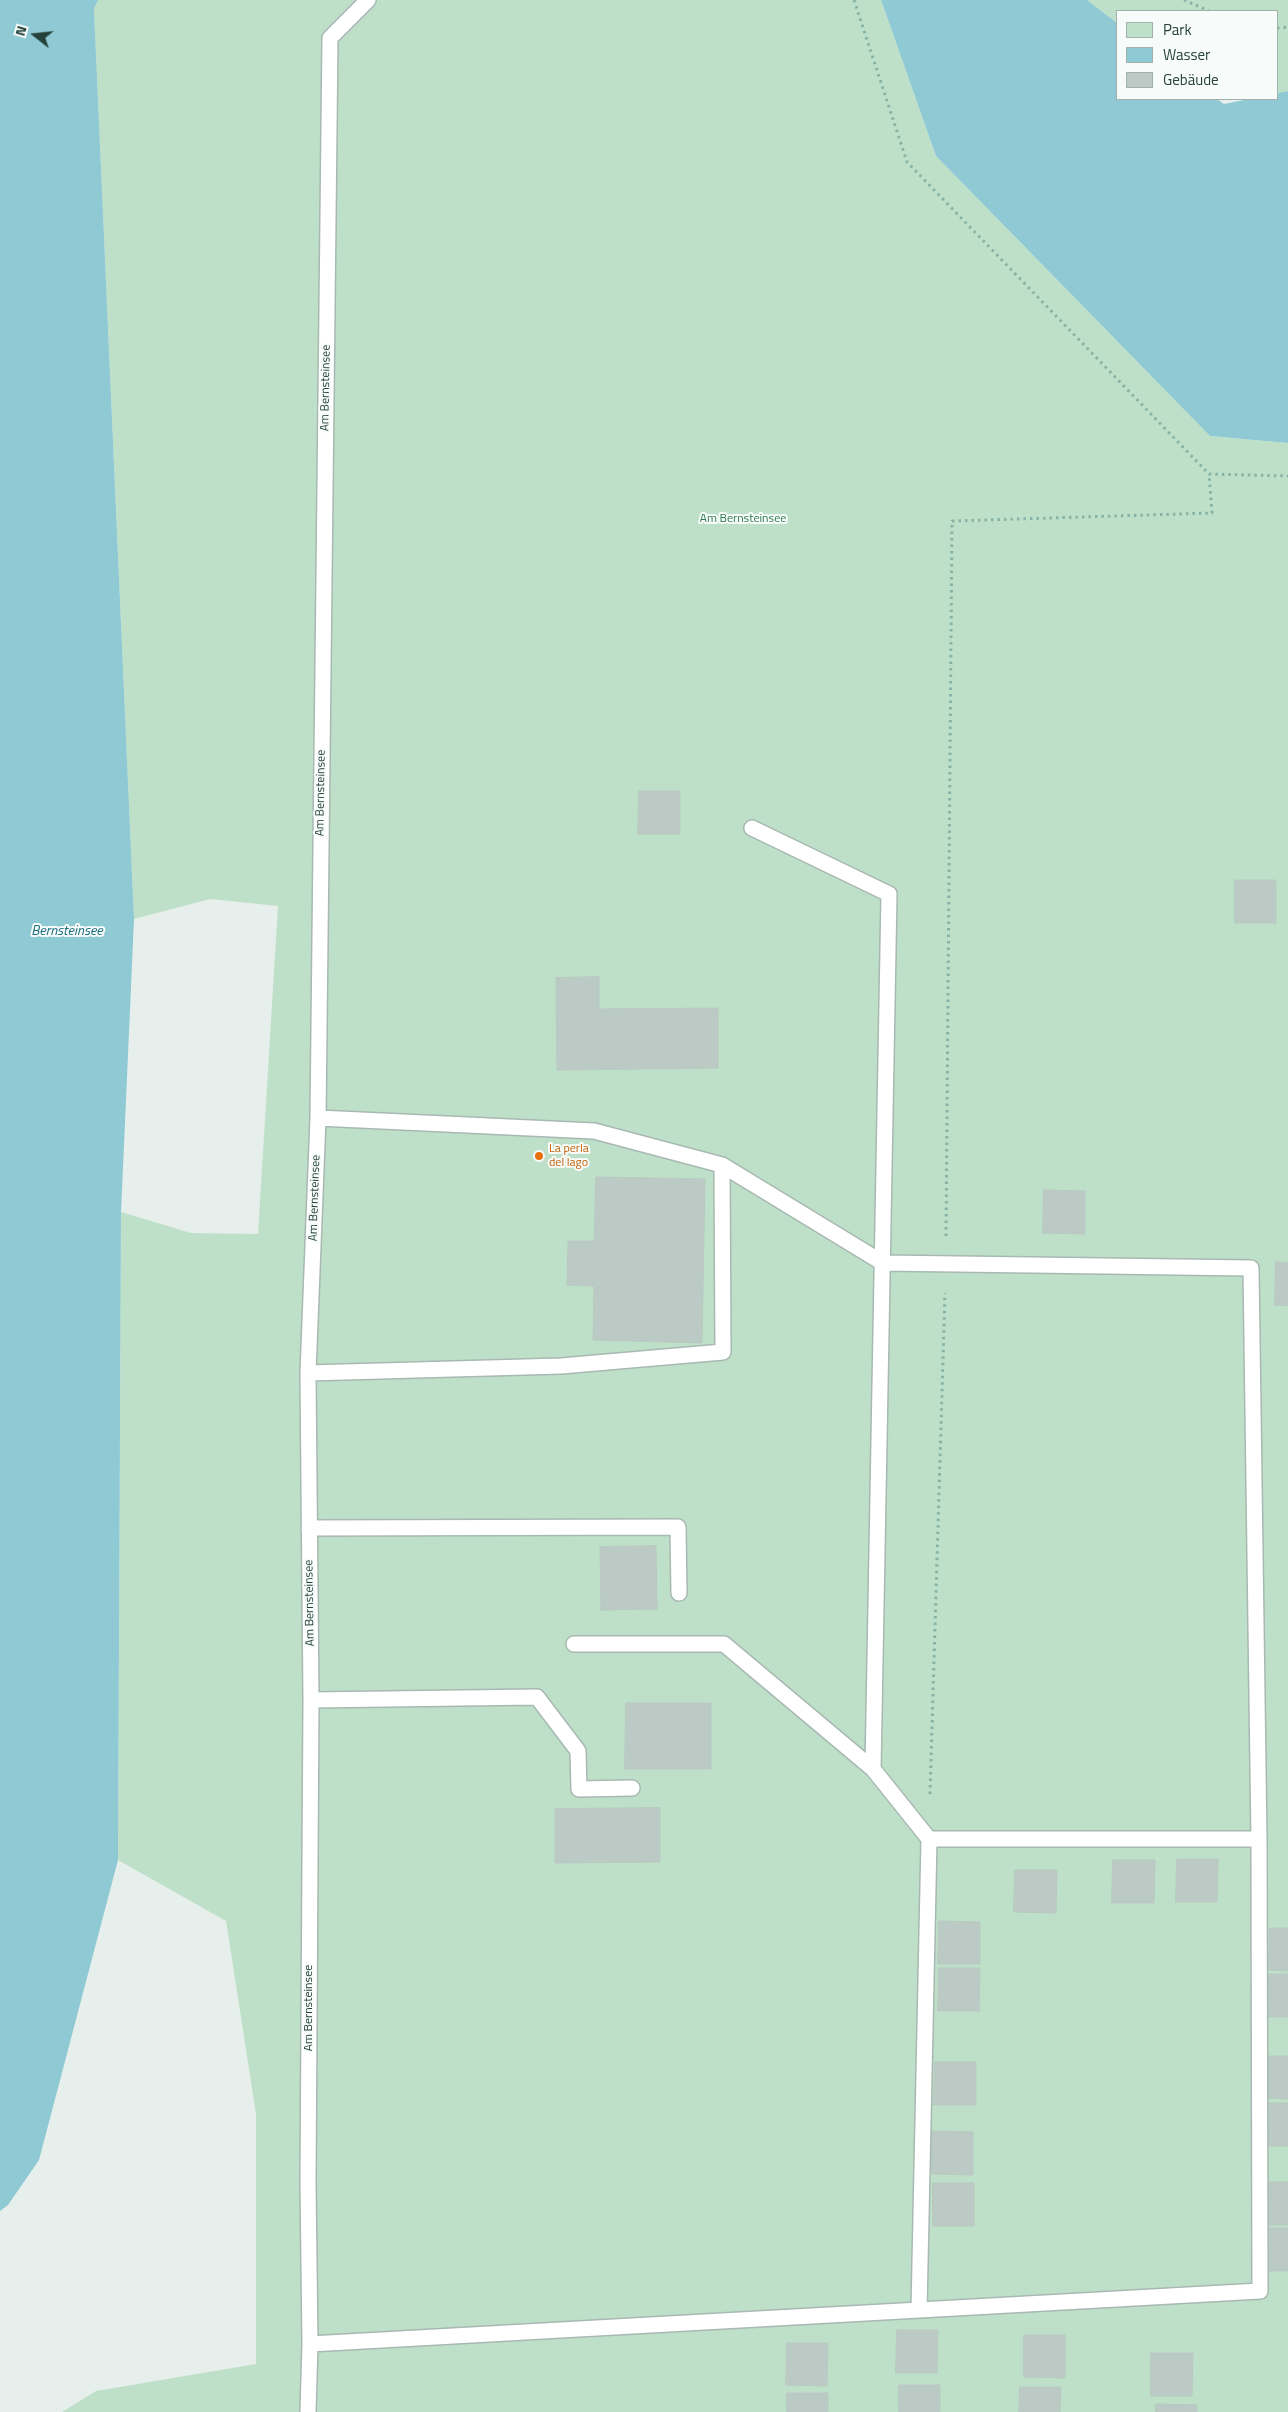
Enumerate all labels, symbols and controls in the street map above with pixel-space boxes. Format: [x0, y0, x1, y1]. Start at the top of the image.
north arrow [10, 10, 60, 60]
legend [1116, 10, 1278, 100]
text: Park [1163, 18, 1192, 41]
text: N [9, 23, 32, 38]
text: Wasser [1163, 43, 1210, 66]
text: Gebäude [1163, 68, 1219, 91]
street label: Am Bernsteinsee [318, 345, 334, 431]
park label: Am Bernsteinsee [700, 512, 786, 526]
street label: Am Bernsteinsee [313, 750, 329, 836]
water label: Bernsteinsee [31, 924, 103, 940]
place label: La perla del lago [549, 1142, 589, 1170]
marker: La perla del lago [533, 1150, 545, 1162]
street label: Am Bernsteinsee [306, 1155, 324, 1241]
street label: Am Bernsteinsee [302, 1560, 318, 1646]
street label: Am Bernsteinsee [302, 1965, 316, 2051]

